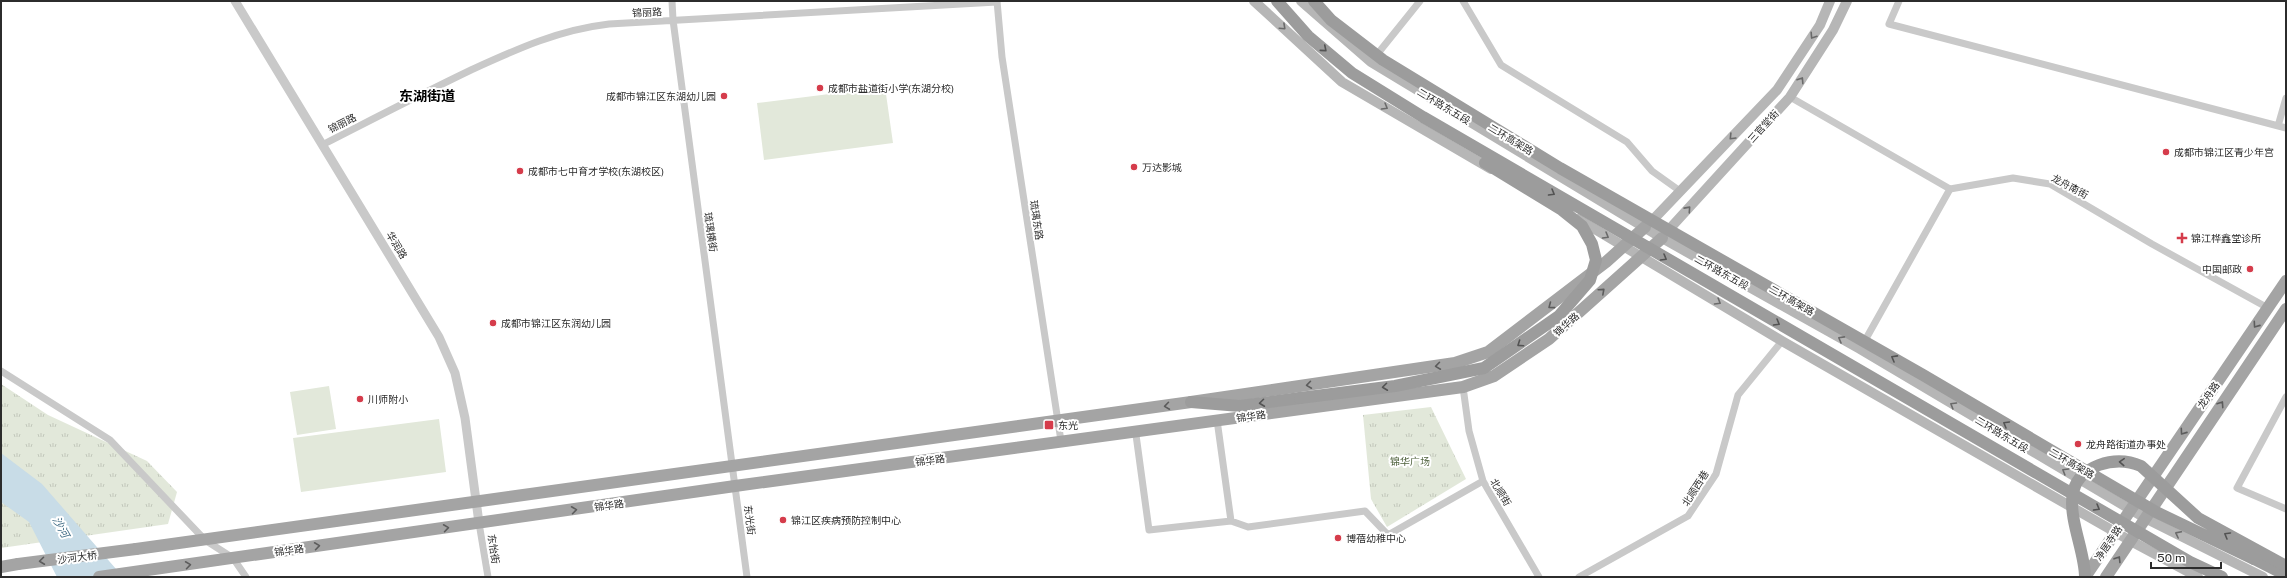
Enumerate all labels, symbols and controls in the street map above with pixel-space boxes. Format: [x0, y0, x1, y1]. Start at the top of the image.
street label: 锦丽路 [632, 5, 662, 19]
one-way arrow [1278, 23, 1286, 30]
one-way arrow [1810, 31, 1817, 38]
one-way arrow [1319, 45, 1326, 52]
one-way arrow [1796, 77, 1803, 84]
place label: 成都市盐道街小学(东湖分校) [828, 82, 954, 94]
marker: 成都市盐道街小学(东湖分校) [815, 83, 825, 93]
street label: 二环路东五段 [1415, 85, 1473, 127]
district label: 东湖街道 [399, 88, 455, 104]
place label: 成都市锦江区东湖幼儿园 [606, 90, 716, 102]
marker: 成都市锦江区东湖幼儿园 [719, 91, 729, 101]
one-way arrow [1381, 103, 1388, 110]
street label: 三官堂街 [1745, 107, 1781, 145]
street label: 锦丽路 [326, 111, 358, 135]
street label: 二环高架路 [1486, 121, 1536, 157]
one-way arrow [1729, 132, 1737, 140]
place label: 成都市锦江区青少年宫 [2174, 146, 2274, 158]
marker: 成都市锦江区青少年宫 [2161, 147, 2171, 157]
place label: 万达影城 [1142, 161, 1182, 173]
marker: 万达影城 [1129, 162, 1139, 172]
place label: 成都市七中育才学校(东湖校区) [528, 165, 664, 177]
marker: 成都市七中育才学校(东湖校区) [515, 166, 525, 176]
street label: 龙舟南街 [2050, 171, 2090, 201]
one-way arrow [1548, 188, 1555, 195]
street label: 琉璃东路 [1028, 199, 1046, 241]
one-way arrow [1683, 206, 1691, 214]
street label: 琉璃横街 [702, 211, 720, 253]
street label: 华润路 [384, 229, 410, 261]
one-way arrow [1602, 231, 1609, 238]
marker: 锦江桦鑫堂诊所 [2176, 232, 2188, 244]
place label: 锦江桦鑫堂诊所 [2191, 232, 2261, 244]
street label: 二环路东五段 [1693, 252, 1751, 292]
one-way arrow [1660, 254, 1667, 261]
place label: 中国邮政 [2202, 263, 2242, 275]
marker: 中国邮政 [2245, 264, 2255, 274]
street label: 二环高架路 [1767, 282, 1817, 318]
one-way arrow [1597, 289, 1605, 296]
one-way arrow [1714, 297, 1721, 305]
one-way arrow [1548, 301, 1555, 308]
street label: 锦华路 [1551, 310, 1581, 338]
place label: 成都市锦江区东润幼儿园 [501, 317, 611, 329]
marker: 成都市锦江区东润幼儿园 [488, 318, 498, 328]
one-way arrow [1773, 318, 1780, 326]
one-way arrow [2253, 321, 2261, 328]
one-way arrow [1838, 336, 1845, 343]
one-way arrow [1517, 339, 1524, 347]
one-way arrow [1891, 356, 1898, 363]
one-way arrow [1435, 361, 1441, 370]
street label: 龙舟路 [2194, 379, 2222, 411]
one-way arrow [1306, 380, 1312, 389]
one-way arrow [1382, 382, 1388, 391]
place label: 川师附小 [368, 393, 408, 405]
marker: 川师附小 [355, 394, 365, 404]
one-way arrow [1258, 398, 1265, 407]
one-way arrow [1163, 401, 1170, 410]
one-way arrow [2217, 401, 2224, 408]
one-way arrow [1950, 402, 1957, 409]
street label: 锦华路 [1235, 408, 1267, 424]
street label: 二环路东五段 [1973, 413, 2031, 455]
marker: 东光 [1043, 419, 1055, 431]
place label: 东光 [1058, 419, 1078, 431]
one-way arrow [2003, 421, 2010, 428]
one-way arrow [2181, 428, 2188, 435]
place label: 龙舟路街道办事处 [2086, 438, 2166, 450]
marker: 龙舟路街道办事处 [2073, 439, 2083, 449]
street label: 二环高架路 [2047, 445, 2097, 481]
street label: 锦华路 [914, 452, 946, 468]
park label: 锦华广场 [1390, 455, 1430, 467]
one-way arrow [2119, 457, 2125, 466]
street label: 北顺西巷 [1679, 468, 1711, 508]
one-way arrow [2062, 468, 2069, 475]
street label: 北顺街 [1488, 476, 1514, 508]
street label: 锦华路 [593, 497, 625, 513]
one-way arrow [2093, 503, 2100, 510]
street label: 东光街 [742, 504, 758, 536]
one-way arrow [571, 506, 577, 515]
water label: 沙河 [50, 514, 73, 541]
place label: 锦江区疾病预防控制中心 [791, 514, 901, 526]
marker: 锦江区疾病预防控制中心 [778, 515, 788, 525]
street label: 净居寺路 [2092, 523, 2124, 563]
one-way arrow [443, 524, 449, 533]
place label: 博蓓幼稚中心 [1346, 532, 1406, 544]
one-way arrow [2175, 532, 2182, 539]
one-way arrow [2224, 532, 2231, 539]
street label: 东怡街 [486, 533, 502, 565]
marker: 博蓓幼稚中心 [1333, 533, 1343, 543]
street label: 锦华路 [273, 542, 305, 558]
one-way arrow [314, 542, 320, 551]
scale bar [2151, 544, 2221, 570]
street label: 沙河大桥 [56, 549, 98, 565]
text: 50 m [2157, 551, 2185, 565]
one-way arrow [39, 556, 45, 565]
one-way arrow [2113, 556, 2120, 563]
one-way arrow [185, 561, 191, 570]

